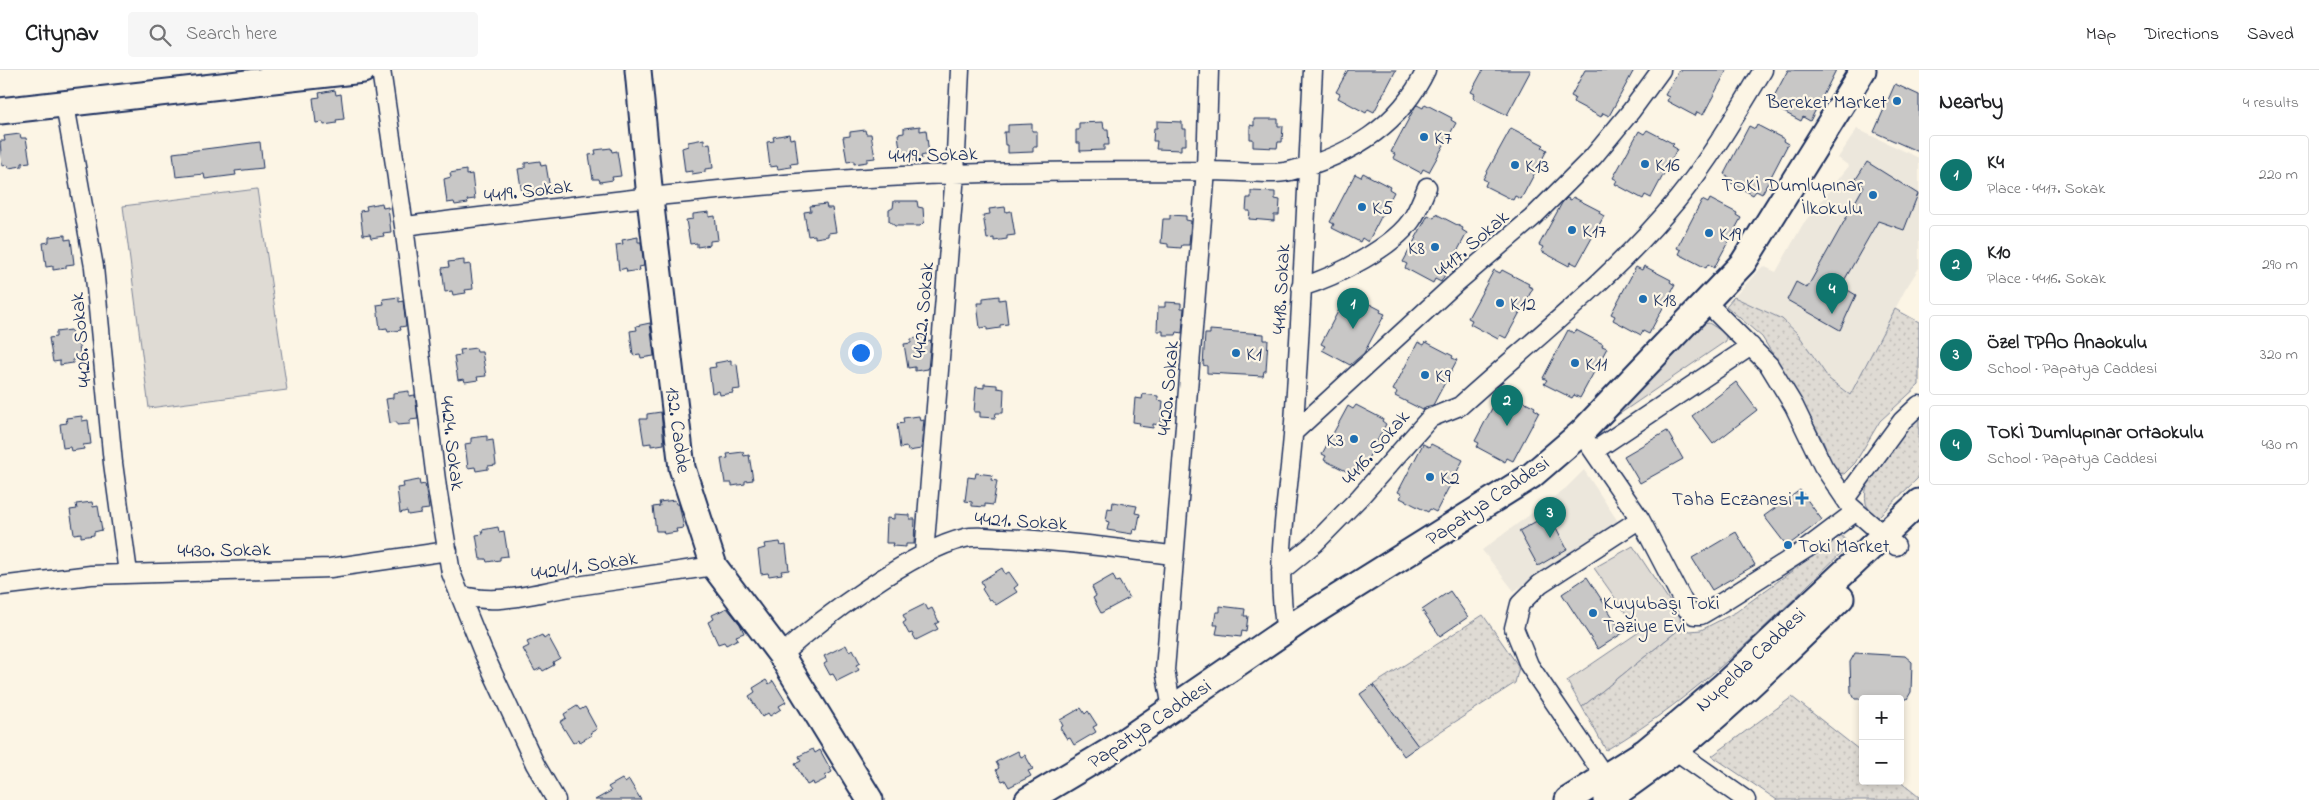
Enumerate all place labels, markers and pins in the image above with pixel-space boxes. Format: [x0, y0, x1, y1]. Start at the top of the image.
place label: Bereket Market [1765, 89, 1887, 118]
marker: Bereket Market [1891, 95, 1903, 107]
place label: K7 [1434, 125, 1452, 154]
marker: K7 [1418, 131, 1430, 143]
place label: K16 [1655, 152, 1680, 181]
place label: K13 [1525, 153, 1549, 182]
marker: K16 [1639, 158, 1651, 170]
marker: K13 [1509, 159, 1521, 171]
place label: TOKİ Dumlupınar İlkokulu [1721, 172, 1864, 224]
marker: TOKİ Dumlupınar İlkokulu [1867, 189, 1879, 201]
place label: K5 [1372, 195, 1393, 224]
marker: K5 [1356, 201, 1368, 213]
place label: K17 [1582, 218, 1606, 247]
place label: K19 [1719, 221, 1741, 250]
marker: K17 [1566, 224, 1578, 236]
marker: K19 [1703, 227, 1715, 239]
place label: K8 [1408, 235, 1425, 264]
marker: K8 [1429, 241, 1441, 253]
pin: 4 [1816, 273, 1848, 314]
place label: K18 [1653, 287, 1677, 316]
pin: 1 [1337, 288, 1369, 329]
place label: K12 [1510, 291, 1536, 320]
marker: K18 [1637, 293, 1649, 305]
marker: K12 [1494, 297, 1506, 309]
place label: K1 [1246, 341, 1262, 370]
marker: K1 [1230, 347, 1242, 359]
place label: K11 [1585, 351, 1607, 380]
marker: K11 [1569, 357, 1581, 369]
place label: K9 [1435, 363, 1451, 392]
marker: K9 [1419, 369, 1431, 381]
pin: 2 [1491, 385, 1523, 426]
place label: K3 [1326, 427, 1344, 456]
marker: K3 [1348, 433, 1360, 445]
place label: K2 [1440, 465, 1460, 494]
marker: K2 [1424, 471, 1436, 483]
place label: Taha Eczanesi [1672, 486, 1792, 515]
marker: Taha Eczanesi [1796, 492, 1808, 504]
pin: 3 [1534, 497, 1566, 538]
place label: Toki Market [1798, 533, 1890, 562]
marker: Toki Market [1782, 539, 1794, 551]
place label: Kuyubaşı Toki Taziye Evi [1603, 590, 1720, 642]
marker: Kuyubaşı Toki Taziye Evi [1587, 607, 1599, 619]

